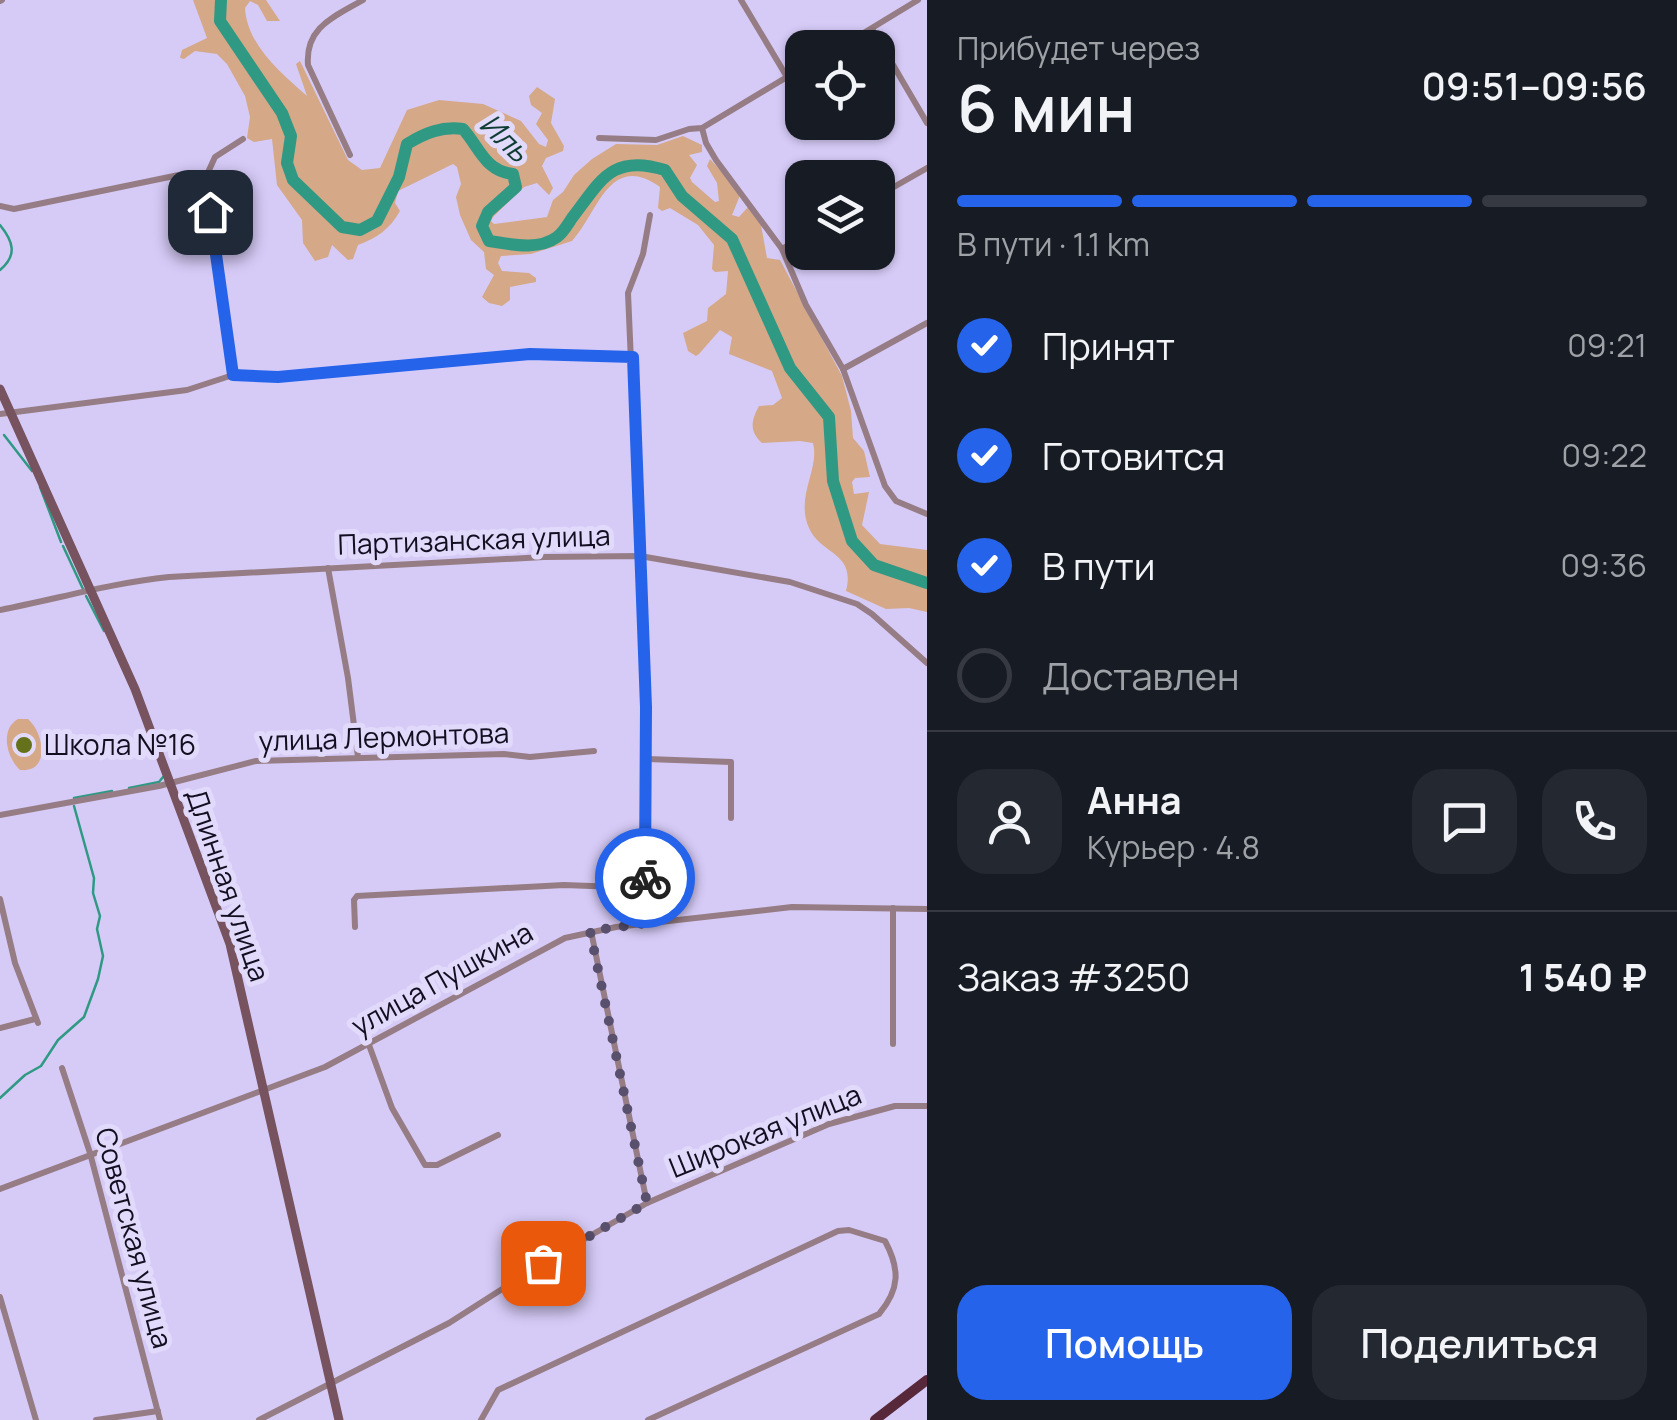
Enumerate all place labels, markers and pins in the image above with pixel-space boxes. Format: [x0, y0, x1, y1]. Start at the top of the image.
pin [168, 170, 253, 255]
place label: Школа №16 [44, 725, 196, 763]
marker: Школа №16 [13, 734, 35, 756]
pin [501, 1221, 586, 1306]

